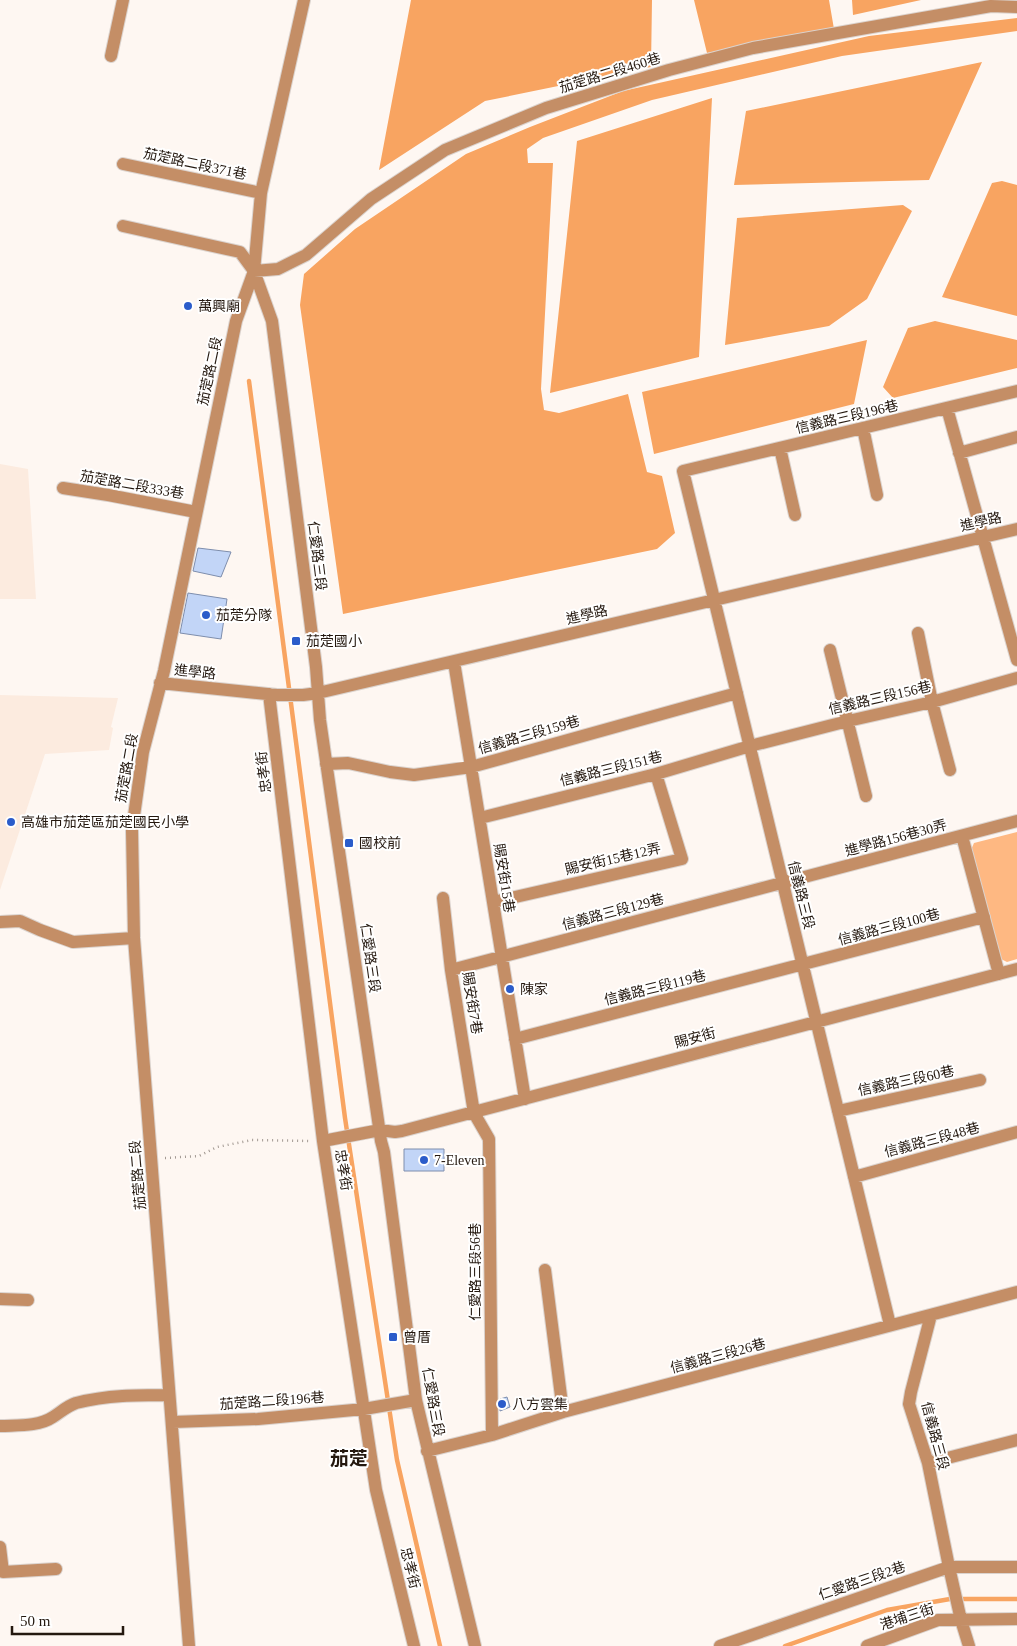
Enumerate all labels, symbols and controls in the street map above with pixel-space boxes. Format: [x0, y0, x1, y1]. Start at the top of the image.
street label: 茄萣路二段460巷 [558, 50, 662, 96]
street label: 茄萣路二段371巷 [142, 146, 248, 182]
place label: 萬興廟 [198, 299, 240, 314]
marker: 萬興廟 [182, 300, 194, 312]
street label: 茄萣路二段 [195, 335, 225, 407]
street label: 信義路三段196巷 [794, 398, 900, 436]
street label: 茄萣路二段333巷 [79, 468, 185, 502]
street label: 進學路 [959, 510, 1003, 534]
street label: 仁愛路三段 [305, 520, 329, 592]
street label: 進學路 [565, 603, 609, 627]
place label: 茄萣分隊 [216, 608, 272, 623]
marker: 茄萣分隊 [200, 609, 212, 621]
place label: 茄萣國小 [306, 634, 362, 649]
marker: 茄萣國小 [290, 635, 302, 647]
street label: 進學路 [173, 662, 217, 682]
street label: 信義路三段156巷 [827, 679, 933, 717]
street label: 信義路三段159巷 [476, 713, 582, 757]
street label: 茄萣路二段 [114, 732, 140, 804]
street label: 信義路三段151巷 [558, 749, 664, 789]
street label: 忠孝街 [254, 750, 274, 794]
place label: 高雄市茄萣區茄萣國民小學 [21, 815, 189, 830]
marker: 高雄市茄萣區茄萣國民小學 [5, 816, 17, 828]
street label: 進學路156巷30弄 [843, 817, 949, 859]
place label: 國校前 [359, 835, 401, 851]
marker: 國校前 [343, 837, 355, 849]
street label: 賜安街15巷12弄 [564, 841, 662, 877]
street label: 賜安街15巷 [491, 842, 517, 914]
street label: 信義路三段 [785, 859, 817, 931]
street label: 信義路三段129巷 [560, 891, 666, 933]
street label: 信義路三段100巷 [836, 906, 942, 948]
street label: 仁愛路三段 [358, 922, 382, 994]
street label: 信義路三段119巷 [602, 968, 708, 1008]
street label: 賜安街7巷 [460, 971, 484, 1035]
place label: 陳家 [520, 981, 548, 997]
marker: 陳家 [504, 983, 516, 995]
street label: 賜安街 [673, 1025, 717, 1051]
street label: 信義路三段60巷 [857, 1063, 955, 1099]
street label: 信義路三段48巷 [883, 1120, 981, 1160]
street label: 茄萣路二段 [127, 1139, 149, 1211]
street label: 忠孝街 [332, 1148, 354, 1192]
place label: 7-Eleven [434, 1153, 485, 1168]
marker: 7-Eleven [418, 1154, 430, 1166]
street label: 仁愛路三段56巷 [468, 1223, 483, 1321]
place label: 曾厝 [403, 1330, 431, 1345]
marker: 曾厝 [387, 1331, 399, 1343]
street label: 信義路三段26巷 [669, 1336, 767, 1376]
street label: 仁愛路三段 [420, 1366, 446, 1438]
street label: 茄萣路二段196巷 [219, 1390, 325, 1412]
place label: 八方雲集 [512, 1397, 568, 1412]
marker: 八方雲集 [496, 1398, 508, 1410]
street label: 信義路三段 [919, 1400, 951, 1472]
district label: 茄萣 [330, 1448, 368, 1469]
street label: 忠孝街 [398, 1546, 422, 1590]
street label: 仁愛路三段2巷 [817, 1559, 907, 1603]
street label: 港埔三街 [878, 1600, 936, 1633]
scale bar [12, 1604, 124, 1636]
text: 50 m [20, 1613, 51, 1629]

